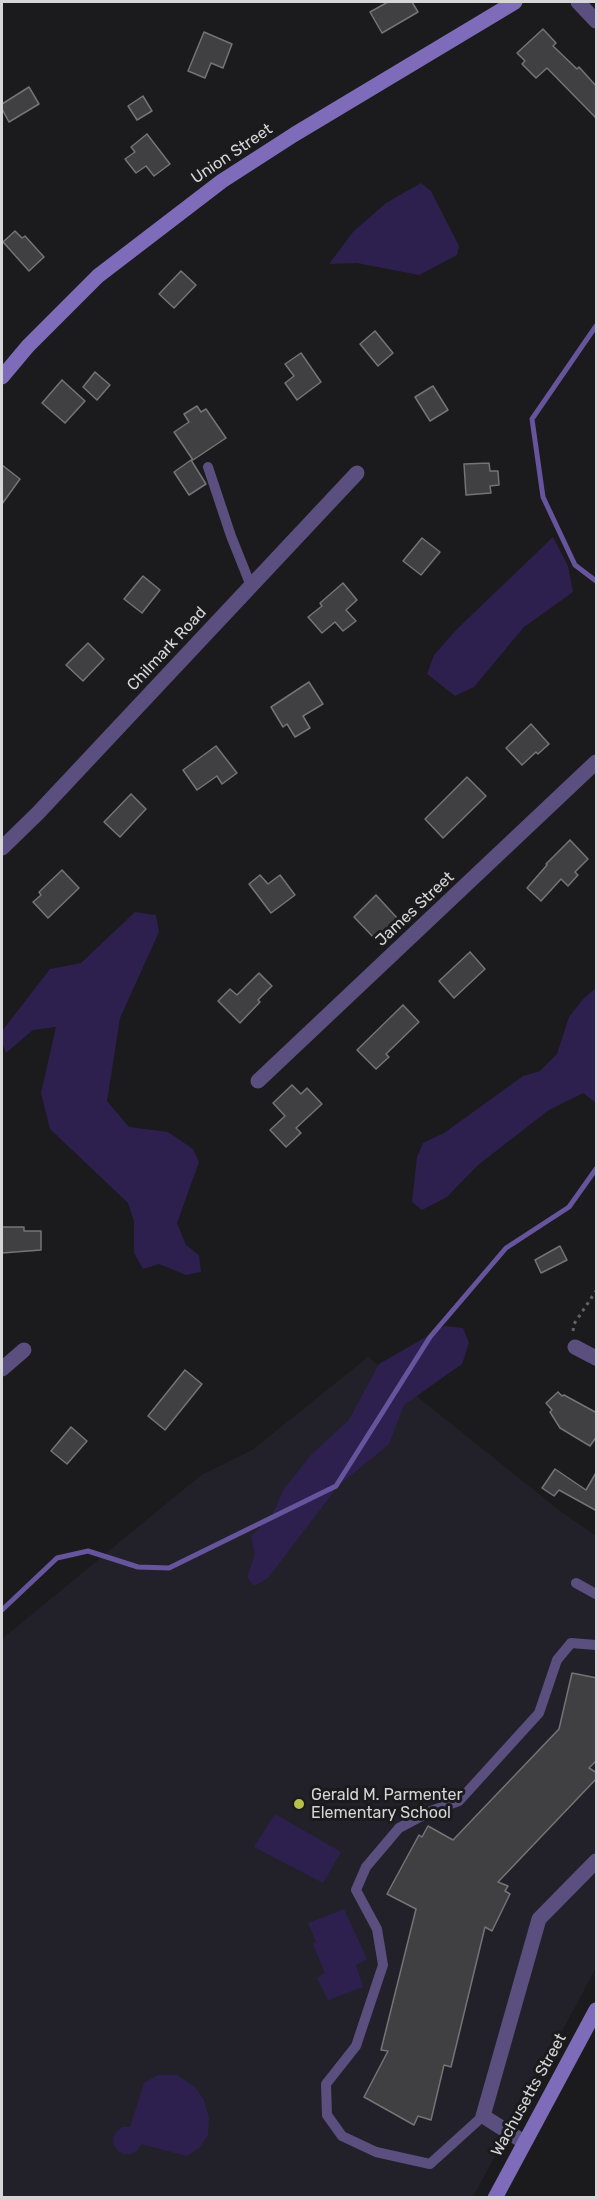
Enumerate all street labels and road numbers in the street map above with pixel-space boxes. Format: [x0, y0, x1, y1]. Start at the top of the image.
street label: Union Street [188, 120, 276, 188]
street label: Chilmark Road [123, 603, 211, 695]
street label: James Street [372, 868, 458, 950]
street label: Wachusetts Street [487, 2030, 571, 2160]

